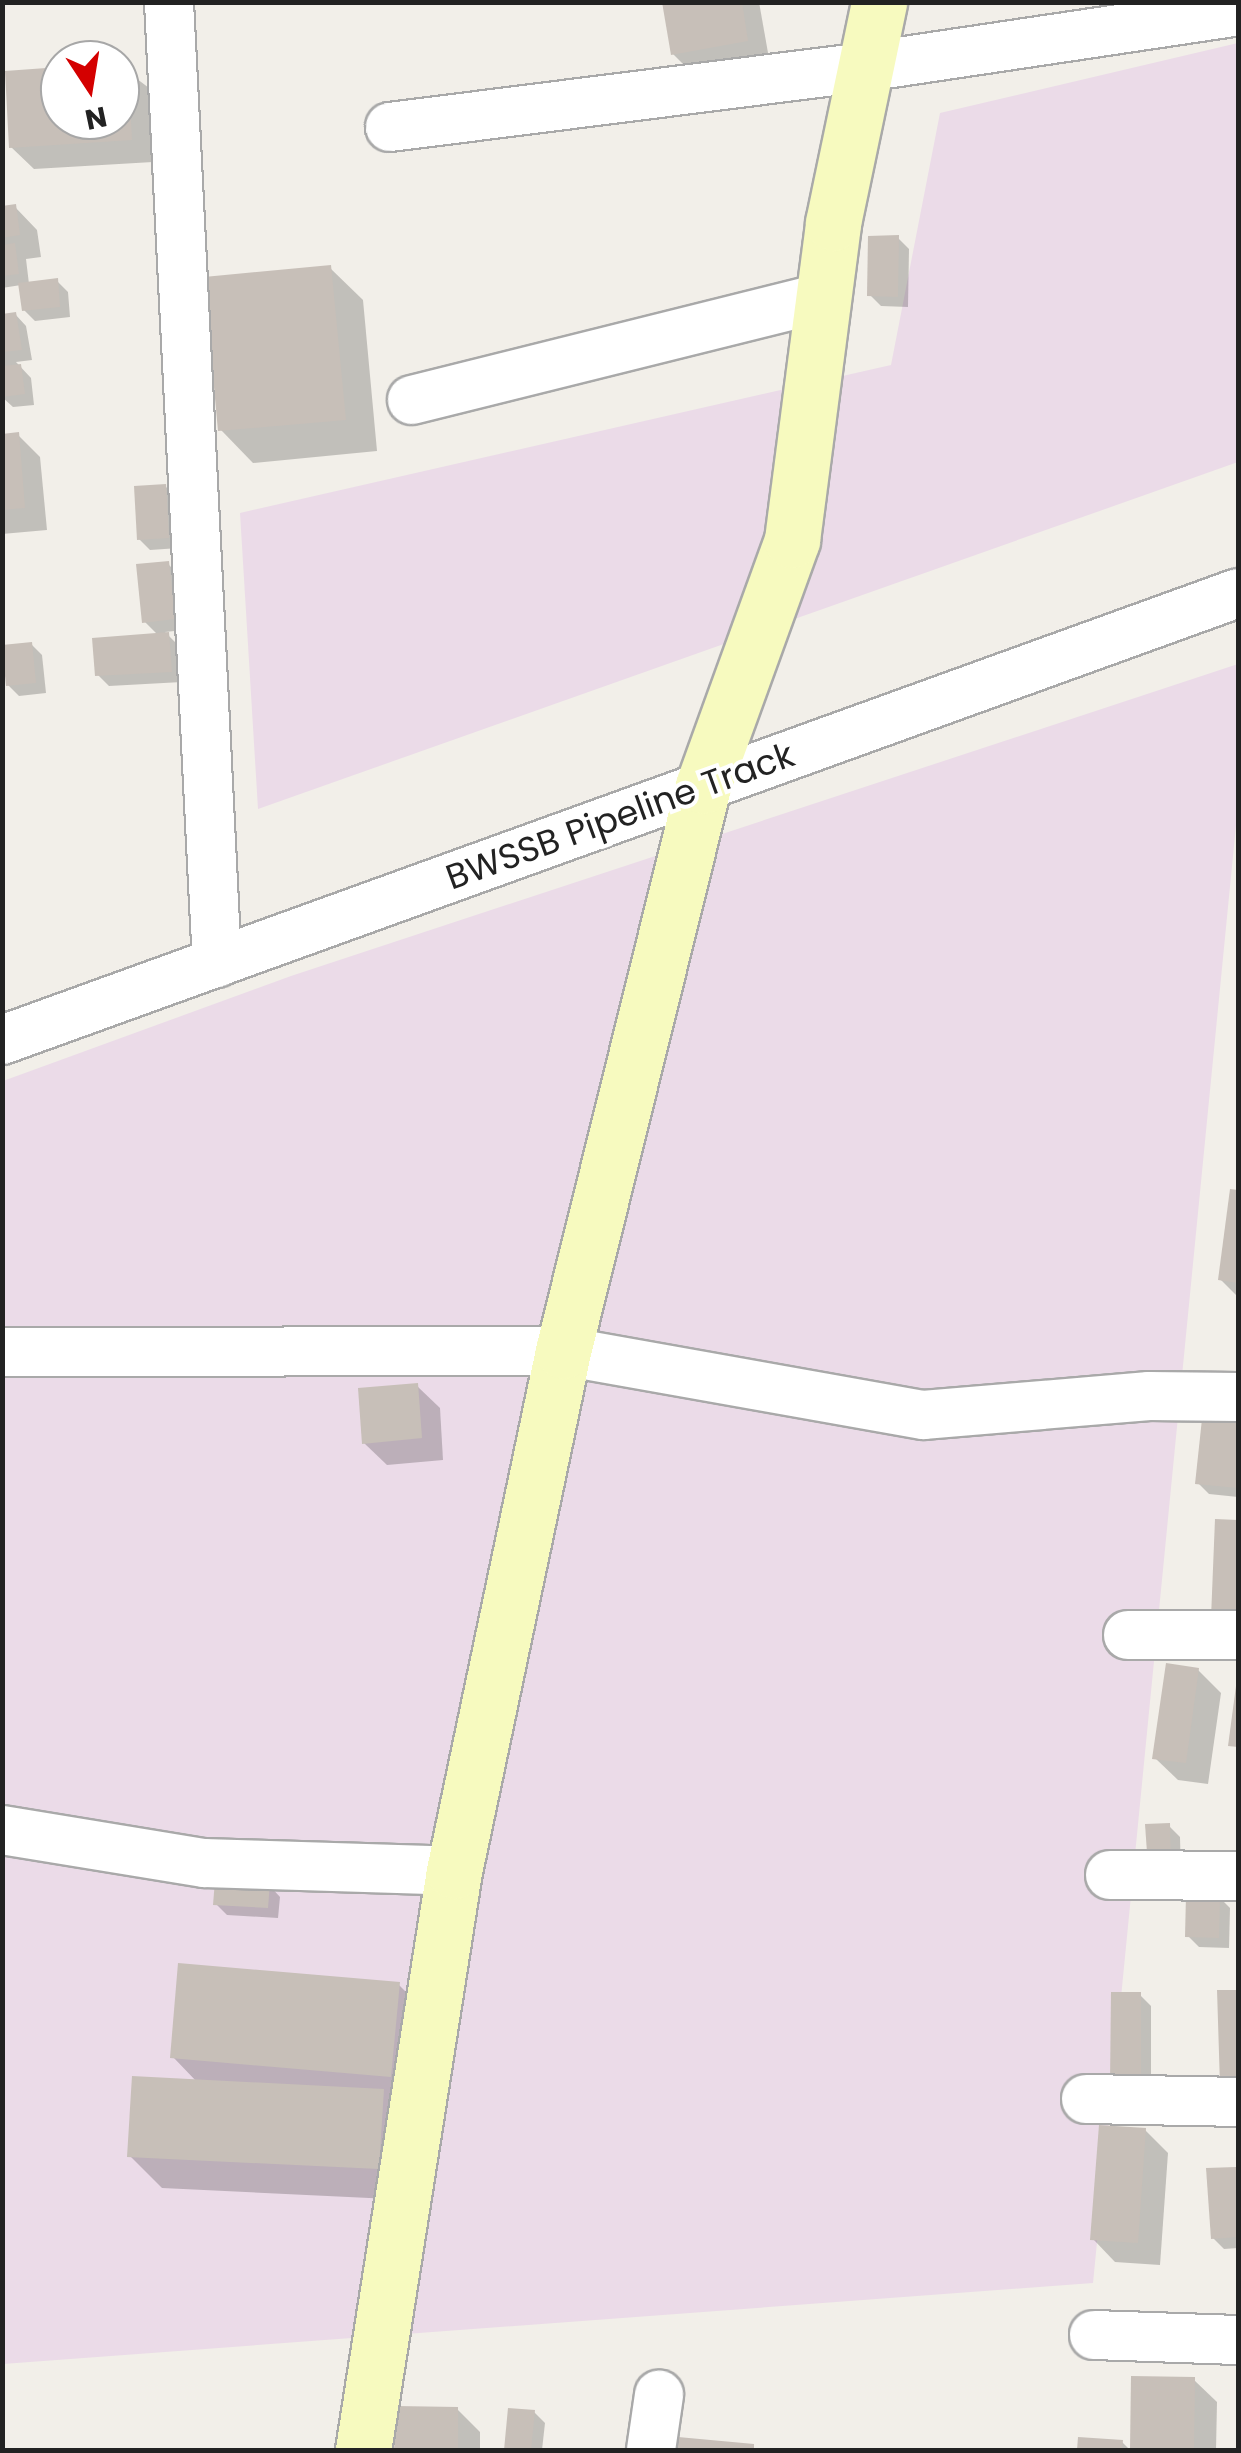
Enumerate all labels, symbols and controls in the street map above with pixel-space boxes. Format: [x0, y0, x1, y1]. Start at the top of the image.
north arrow [40, 40, 140, 140]
text: N [82, 97, 110, 139]
street label: BWSSB Pipeline Track [440, 733, 800, 899]

